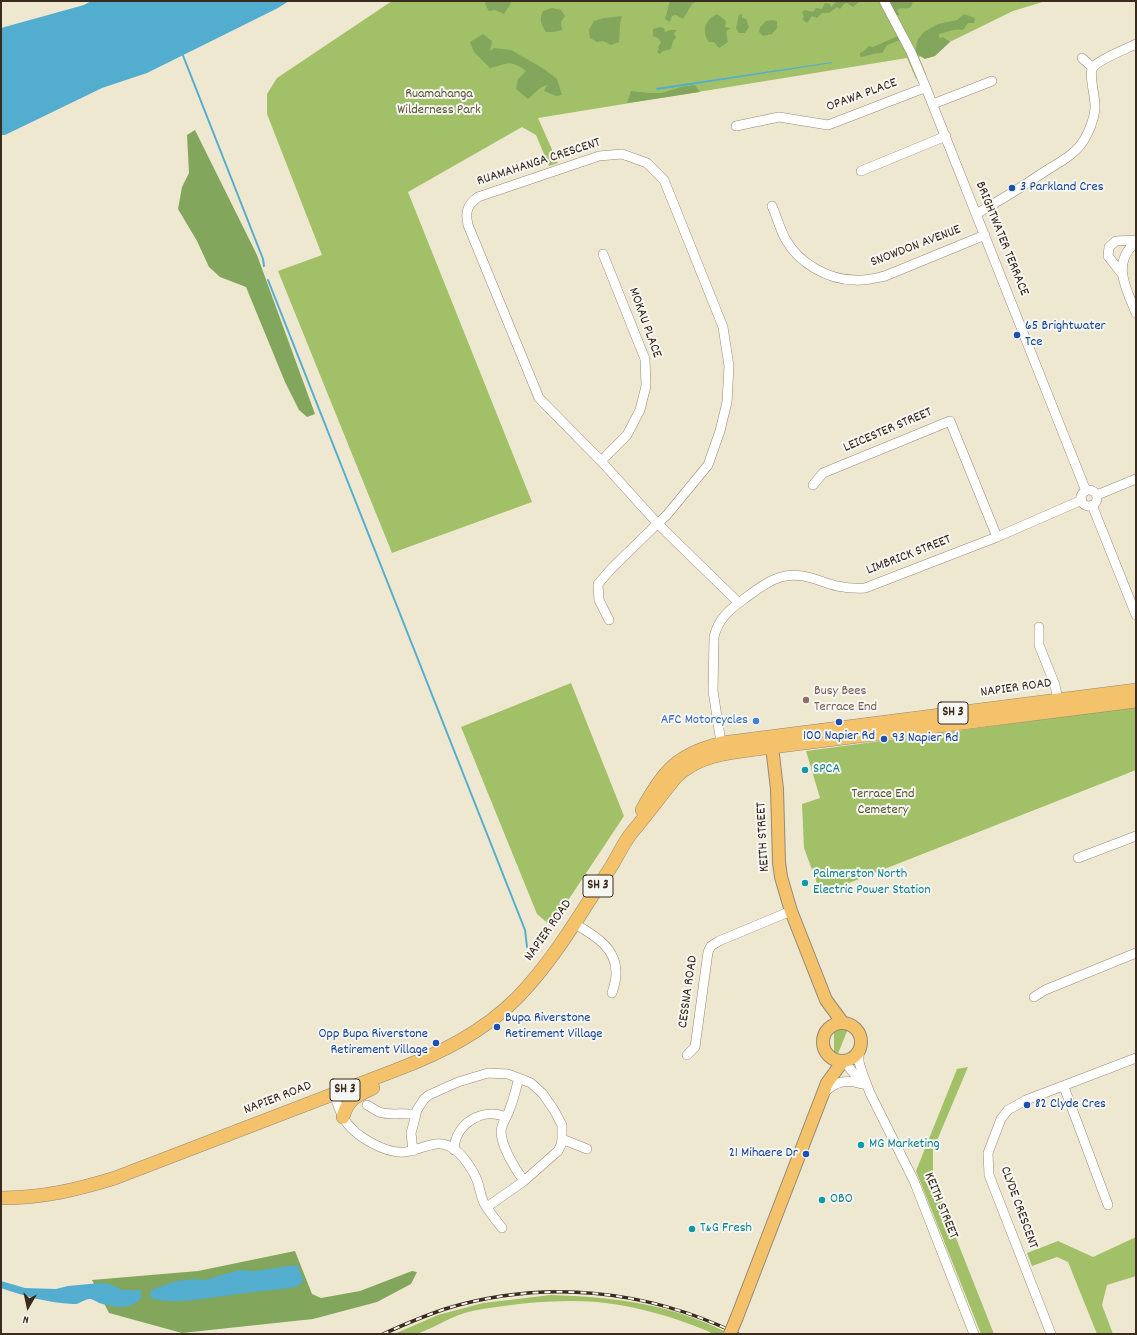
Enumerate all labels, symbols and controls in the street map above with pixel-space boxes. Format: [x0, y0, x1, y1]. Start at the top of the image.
street label: OPAWA PLACE [824, 75, 900, 117]
park label: Ruamahanga Wilderness Park [397, 87, 481, 120]
street label: RUAMAHANGA CRESCENT [475, 135, 603, 191]
street label: BRIGHTWATER TERRACE [970, 179, 1032, 299]
place label: 3 Parkland Cres [1020, 180, 1104, 196]
marker: 3 Parkland Cres [1007, 183, 1017, 193]
street label: SNOWDON AVENUE [869, 222, 963, 272]
street label: MOKAU PLACE [624, 286, 664, 360]
place label: 65 Brightwater Tce [1025, 319, 1106, 352]
marker: 65 Brightwater Tce [1012, 330, 1022, 340]
street label: LEICESTER STREET [841, 405, 935, 457]
street label: LIMBRICK STREET [864, 532, 954, 580]
street label: NAPIER ROAD [979, 676, 1053, 702]
place label: Busy Bees Terrace End [814, 684, 877, 716]
marker: Busy Bees Terrace End [801, 695, 811, 705]
road number: SH 3 [938, 702, 968, 724]
place label: AFC Motorcycles [661, 713, 748, 729]
marker: AFC Motorcycles [751, 716, 761, 726]
marker: 100 Napier Rd [834, 717, 844, 727]
place label: 100 Napier Rd [803, 729, 875, 745]
place label: 93 Napier Rd [892, 731, 958, 747]
marker: 93 Napier Rd [879, 734, 889, 744]
place label: SPCA [813, 762, 840, 778]
marker: SPCA [800, 765, 810, 775]
park label: Terrace End Cemetery [851, 787, 915, 820]
street label: KEITH STREET [754, 802, 774, 872]
place label: Palmerston North Electric Power Station [813, 867, 931, 900]
road number: SH 3 [583, 875, 613, 897]
marker: Palmerston North Electric Power Station [800, 878, 810, 888]
street label: NAPIER ROAD [522, 897, 576, 965]
street label: CESSNA ROAD [676, 955, 702, 1029]
place label: Bupa Riverstone Retirement Village [505, 1011, 602, 1044]
marker: Bupa Riverstone Retirement Village [492, 1022, 502, 1032]
place label: Opp Bupa Riverstone Retirement Village [318, 1027, 428, 1060]
marker: Opp Bupa Riverstone Retirement Village [431, 1038, 441, 1048]
street label: NAPIER ROAD [242, 1078, 314, 1120]
road number: SH 3 [330, 1079, 360, 1101]
place label: 82 Clyde Cres [1035, 1097, 1106, 1113]
marker: 82 Clyde Cres [1022, 1100, 1032, 1110]
place label: MG Marketing [869, 1137, 940, 1153]
marker: MG Marketing [856, 1140, 866, 1150]
place label: 21 Mihaere Dr [729, 1146, 798, 1162]
marker: 21 Mihaere Dr [801, 1149, 811, 1159]
street label: CLYDE CRESCENT [995, 1164, 1041, 1252]
street label: KEITH STREET [919, 1170, 961, 1242]
place label: OBO [830, 1192, 853, 1208]
marker: OBO [817, 1195, 827, 1205]
place label: T&G Fresh [700, 1221, 752, 1237]
marker: T&G Fresh [687, 1224, 697, 1234]
north arrow [8, 1287, 48, 1327]
text: N [22, 1311, 30, 1327]

